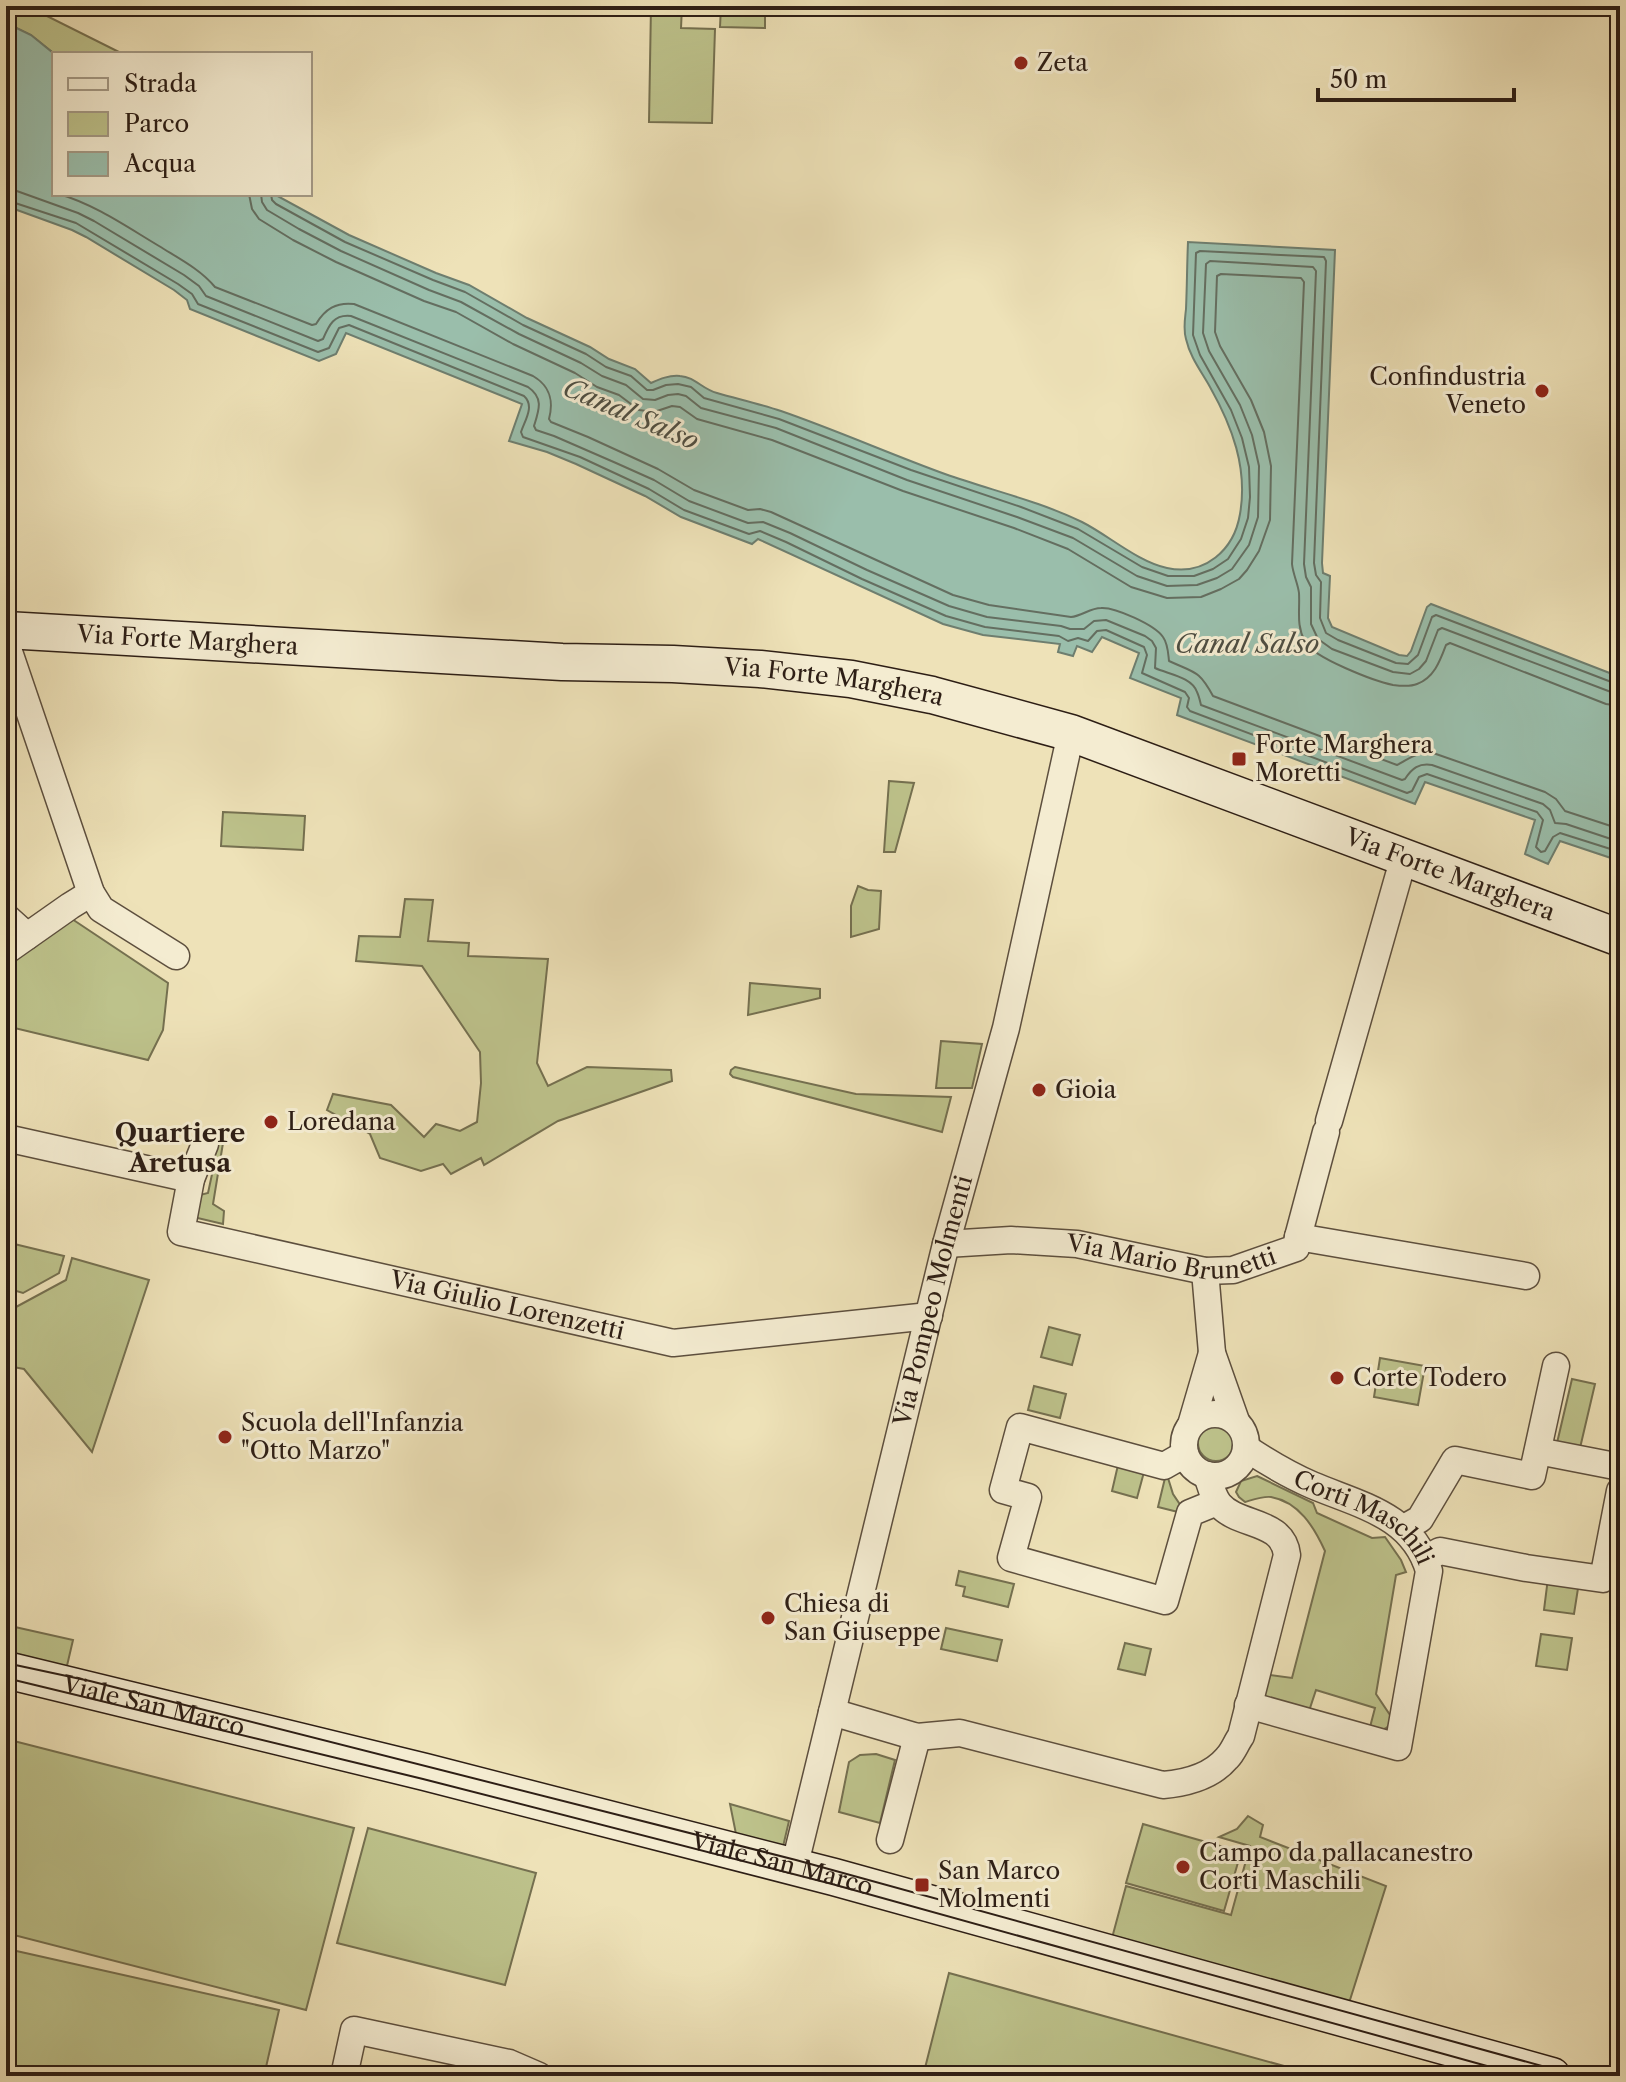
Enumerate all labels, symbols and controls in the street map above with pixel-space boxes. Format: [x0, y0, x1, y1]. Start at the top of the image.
place label: Zeta [1037, 48, 1088, 77]
legend [52, 52, 312, 196]
scale bar [1318, 52, 1514, 102]
marker: Zeta [1012, 54, 1030, 72]
text: 50 m [1330, 65, 1387, 94]
text: Strada [124, 69, 197, 98]
text: Parco [124, 109, 189, 138]
text: Acqua [123, 149, 196, 178]
place label: Confindustria Veneto [1369, 362, 1526, 419]
water label: Canal Salso [558, 371, 704, 457]
marker: Confindustria Veneto [1533, 382, 1551, 400]
street label: Via Forte Marghera [75, 619, 300, 661]
water label: Canal Salso [1175, 628, 1319, 660]
street label: Via Forte Marghera [722, 652, 948, 712]
place label: Forte Marghera Moretti [1255, 730, 1434, 787]
marker: Forte Marghera Moretti [1230, 750, 1248, 768]
street label: Via Forte Marghera [1340, 821, 1560, 927]
place label: Gioia [1055, 1075, 1117, 1104]
marker: Gioia [1030, 1081, 1048, 1099]
place label: Loredana [287, 1107, 396, 1136]
marker: Loredana [262, 1113, 280, 1131]
district label: Quartiere Aretusa [115, 1117, 245, 1179]
street label: Via Pompeo Molmenti [887, 1172, 978, 1430]
street label: Via Mario Brunetti [1065, 1228, 1280, 1286]
street label: Via Giulio Lorenzetti [386, 1264, 627, 1346]
place label: Corte Todero [1353, 1363, 1507, 1392]
marker: Corte Todero [1328, 1369, 1346, 1387]
place label: Scuola dell'Infanzia "Otto Marzo" [241, 1408, 464, 1465]
marker: Scuola dell'Infanzia "Otto Marzo" [216, 1428, 234, 1446]
street label: Corti Maschili [1289, 1464, 1440, 1569]
place label: Chiesa di San Giuseppe [784, 1589, 941, 1646]
marker: Chiesa di San Giuseppe [759, 1609, 777, 1627]
street label: Viale San Marco [59, 1669, 248, 1742]
street label: Viale San Marco [687, 1826, 876, 1901]
place label: Campo da pallacanestro Corti Maschili [1199, 1838, 1473, 1895]
place label: San Marco Molmenti [938, 1856, 1060, 1913]
marker: Campo da pallacanestro Corti Maschili [1174, 1858, 1192, 1876]
marker: San Marco Molmenti [913, 1876, 931, 1894]

